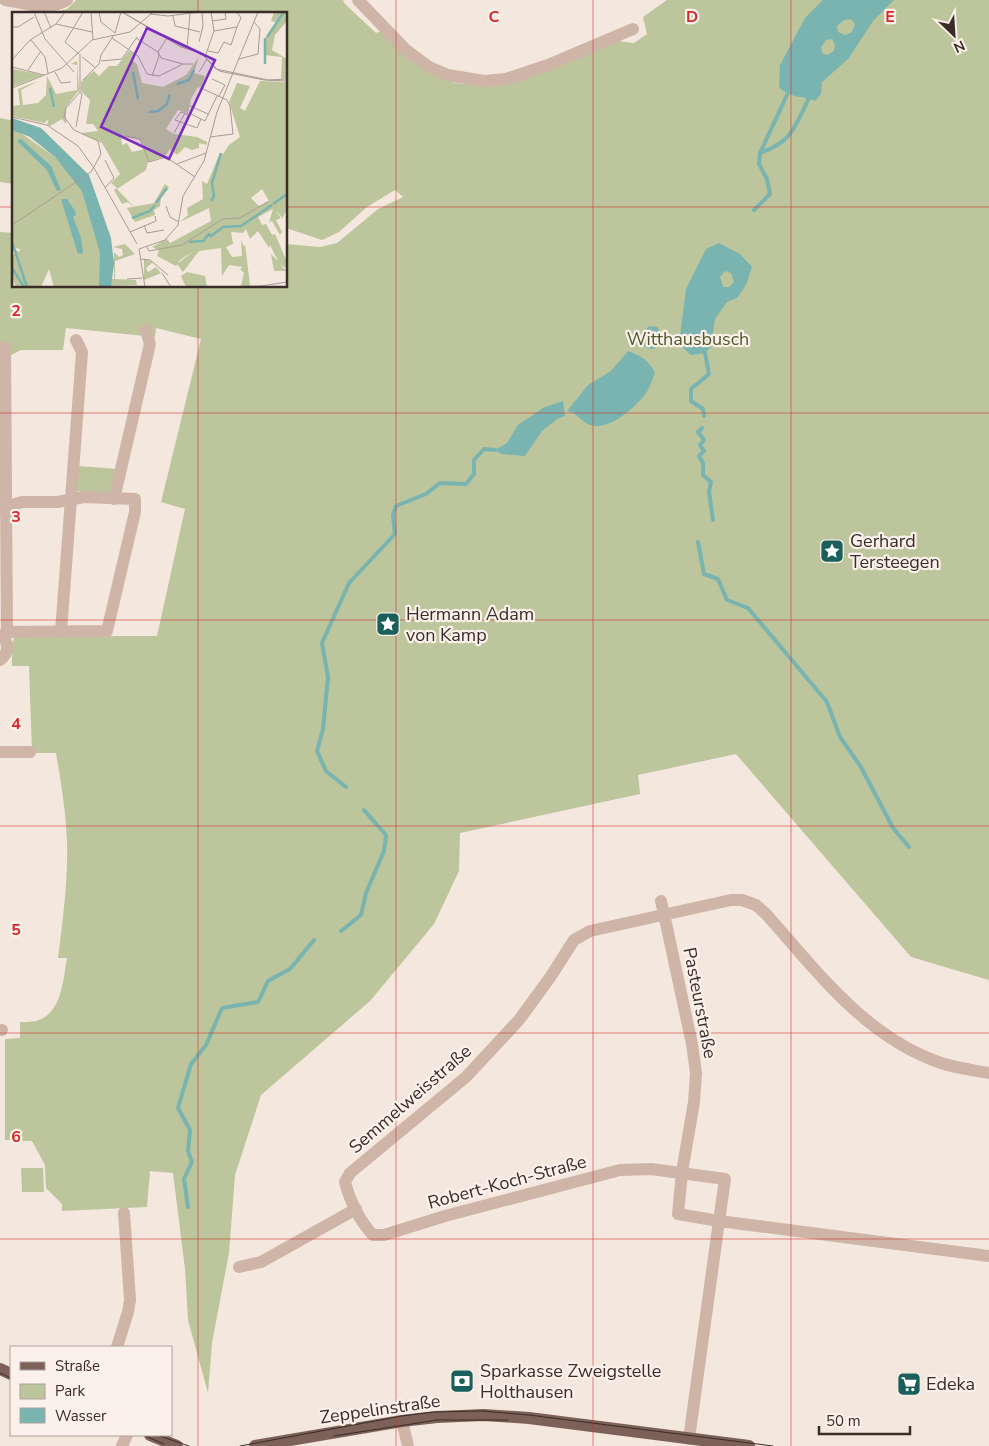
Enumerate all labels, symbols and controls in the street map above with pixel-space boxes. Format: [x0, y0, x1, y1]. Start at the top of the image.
text: C [489, 6, 500, 28]
text: D [686, 6, 698, 28]
text: E [885, 6, 895, 28]
north arrow [929, 10, 979, 60]
inset map [12, 12, 288, 288]
text: N [951, 36, 968, 57]
text: 2 [11, 300, 21, 322]
park label: Witthausbusch [627, 327, 749, 351]
text: 3 [11, 506, 21, 528]
place label: Gerhard Tersteegen [850, 529, 940, 574]
place icon: Gerhard Tersteegen [819, 538, 845, 564]
place label: Hermann Adam von Kamp [406, 602, 534, 647]
place icon: Hermann Adam von Kamp [375, 611, 401, 637]
text: 4 [11, 713, 21, 735]
text: 5 [11, 919, 21, 941]
street label: Pasteurstraße [677, 945, 723, 1061]
street label: Semmelweisstraße [344, 1039, 476, 1159]
text: 6 [11, 1126, 21, 1148]
street label: Robert-Koch-Straße [425, 1149, 589, 1215]
legend [10, 1346, 172, 1436]
text: Straße [55, 1356, 100, 1376]
place label: Sparkasse Zweigstelle Holthausen [480, 1359, 661, 1404]
bank icon: Sparkasse Zweigstelle Holthausen [449, 1368, 475, 1394]
supermarket icon: Edeka [896, 1371, 922, 1397]
place label: Edeka [926, 1372, 975, 1396]
text: Park [55, 1381, 85, 1401]
street label: Zeppelinstraße [318, 1389, 442, 1429]
scale bar [819, 1404, 910, 1436]
text: Wasser [55, 1406, 107, 1426]
text: 50 m [826, 1411, 861, 1431]

